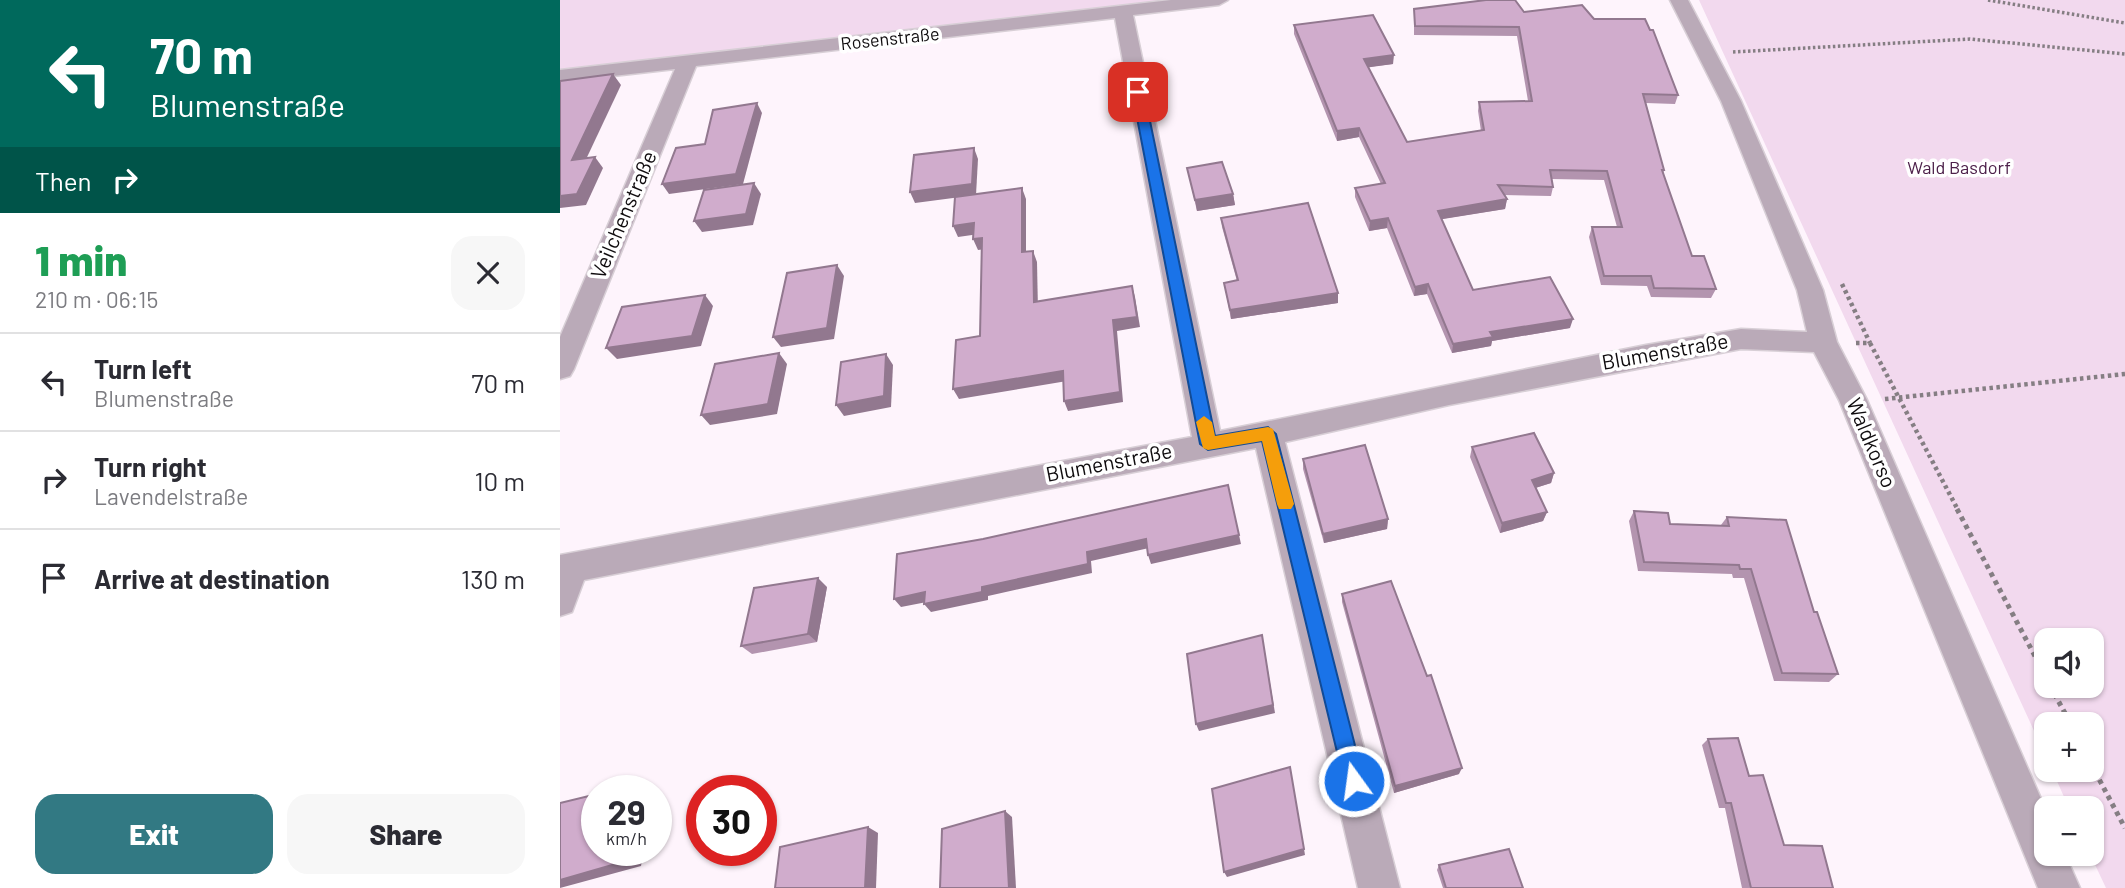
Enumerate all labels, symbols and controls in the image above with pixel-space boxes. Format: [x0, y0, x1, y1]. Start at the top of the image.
street label: Rosenstraße [839, 22, 940, 54]
text: 70 m [150, 25, 253, 84]
icon: left [35, 28, 126, 119]
pin [1108, 62, 1168, 122]
icon: arrive [1119, 73, 1157, 111]
text: Blumenstraße [150, 85, 345, 123]
street label: Veilchenstraße [584, 147, 661, 282]
park label: Wald Basdorf [1907, 156, 2011, 178]
icon: right [106, 161, 144, 199]
text: Then [35, 165, 92, 196]
text: 1 min [35, 234, 127, 284]
button: close [451, 236, 525, 310]
text: 210 m · 06:15 [35, 285, 158, 313]
street label: Blumenstraße [1600, 327, 1730, 374]
text: Turn left [94, 353, 192, 384]
icon: left [35, 363, 73, 401]
text: 70 m [471, 367, 525, 398]
text: Blumenstraße [94, 384, 234, 412]
street label: Waldkorso [1842, 394, 1902, 491]
street label: Blumenstraße [1044, 437, 1174, 486]
text: Turn right [94, 451, 207, 482]
icon: right [35, 461, 73, 499]
text: 10 m [475, 465, 525, 496]
text: Lavendelstraße [94, 482, 248, 510]
icon: arrive [35, 559, 73, 597]
text: Arrive at destination [94, 563, 330, 594]
text: 130 m [461, 563, 525, 594]
map controls [2034, 628, 2104, 866]
button: sound [2034, 628, 2104, 698]
button: + [2034, 712, 2104, 782]
position arrow [1317, 744, 1391, 818]
speed limit sign: 30 [686, 775, 777, 866]
text: 29 [607, 790, 646, 832]
button: Exit [35, 794, 273, 874]
button: Share [287, 794, 525, 874]
button: − [2034, 796, 2104, 866]
text: km/h [606, 827, 647, 849]

